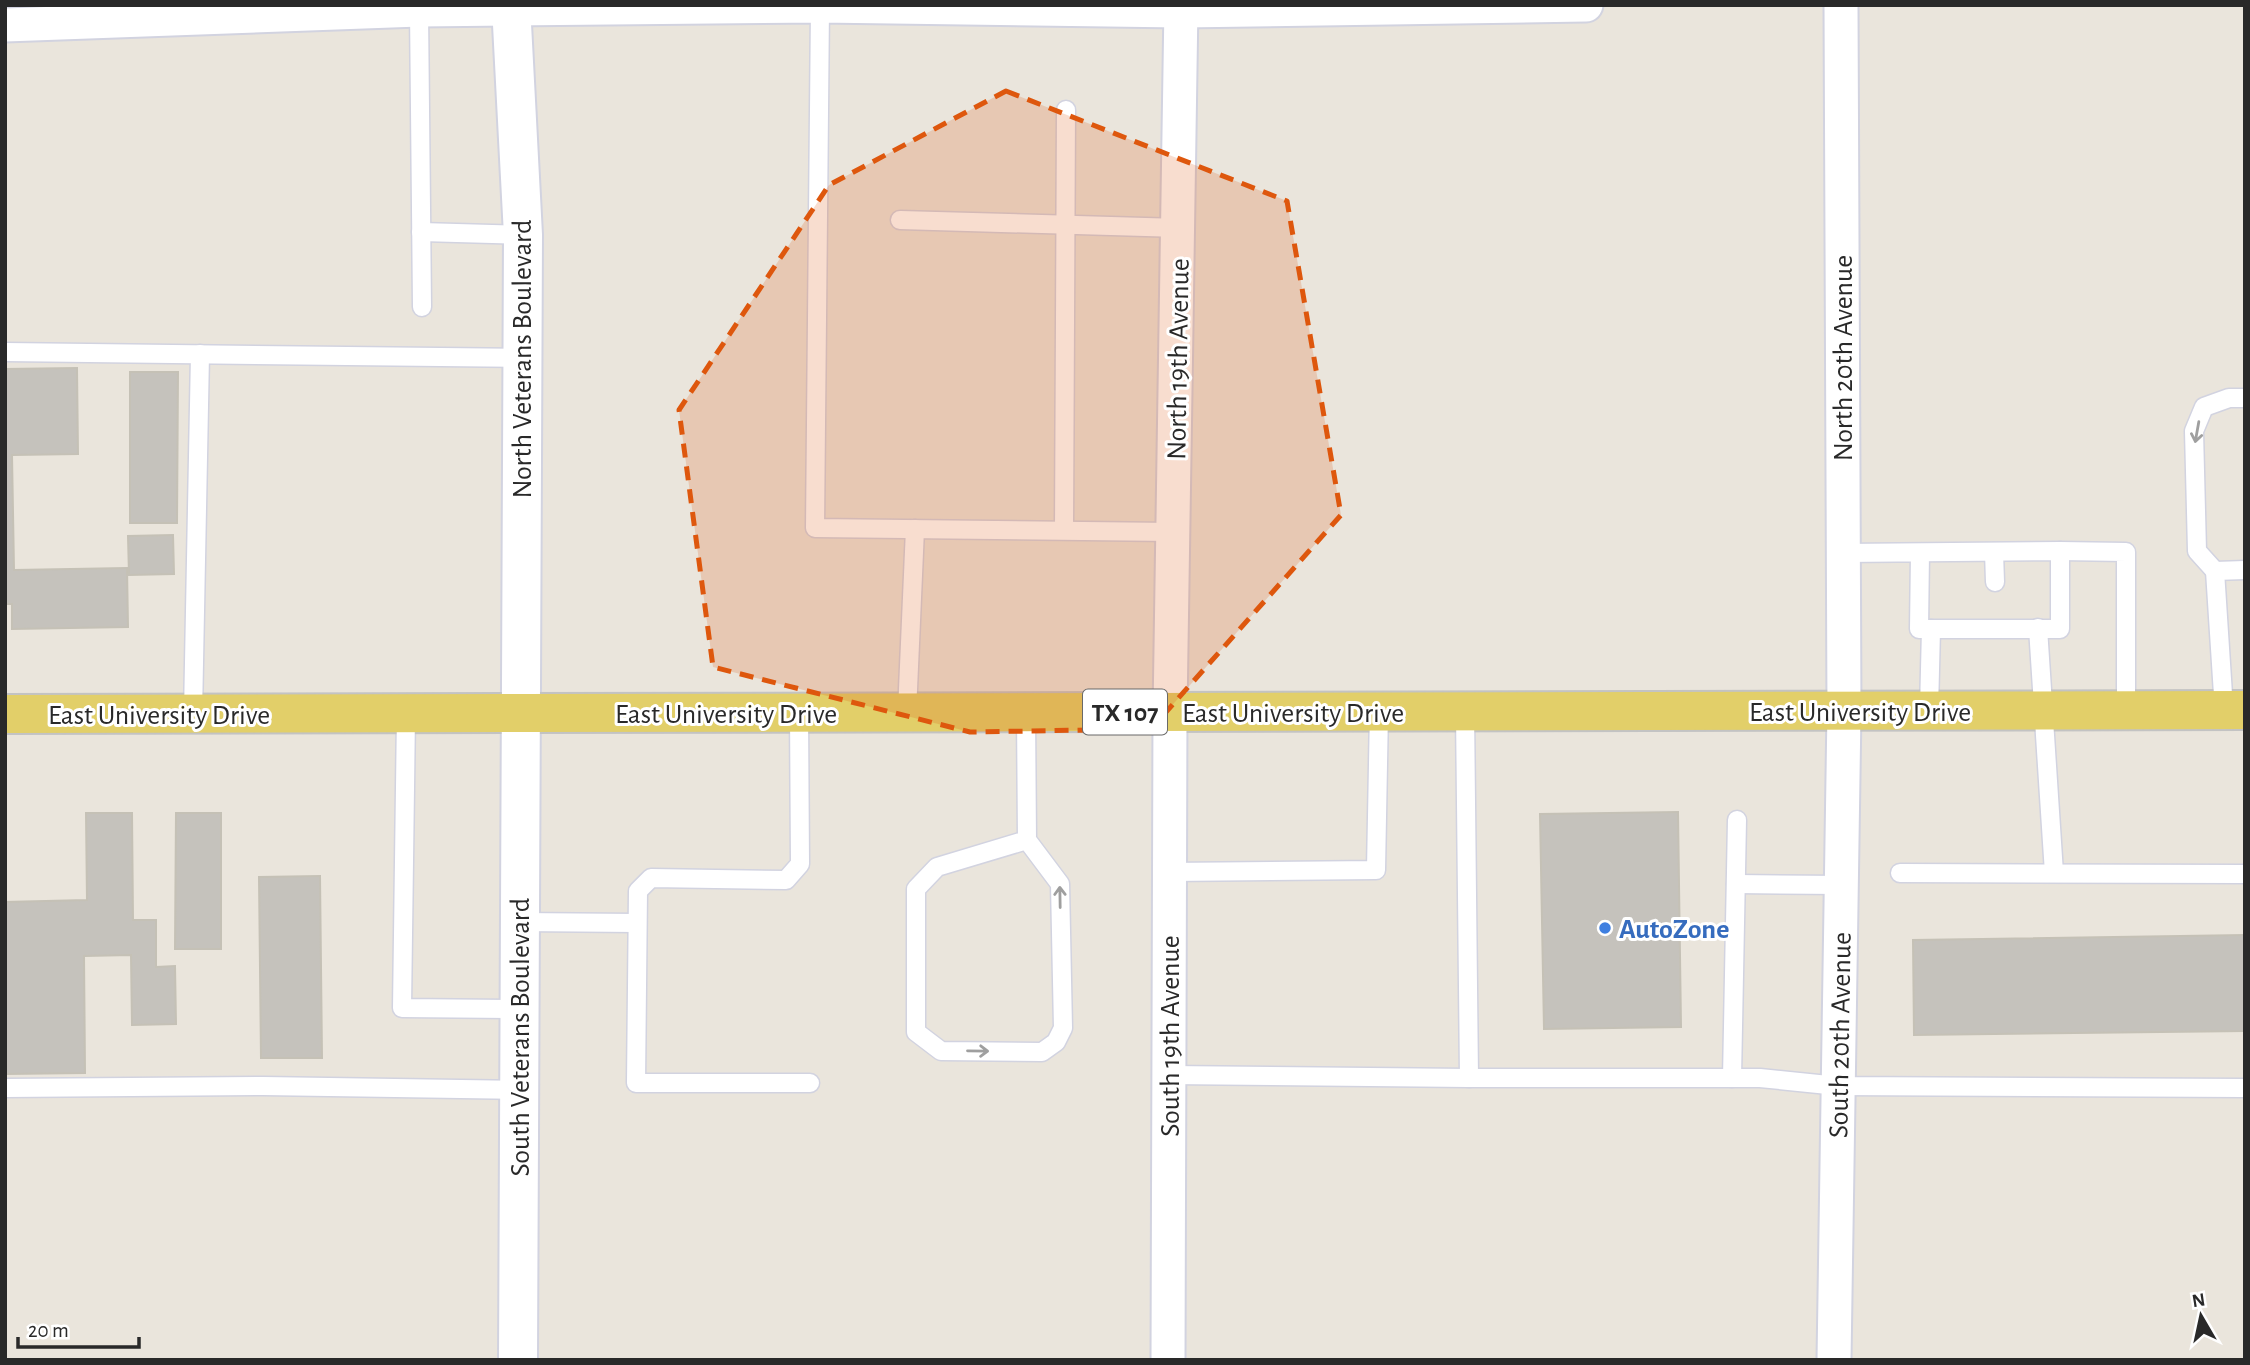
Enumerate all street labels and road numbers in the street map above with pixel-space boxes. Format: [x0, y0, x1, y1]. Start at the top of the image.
street label: North Veterans Boulevard [509, 219, 537, 499]
street label: North 20th Avenue [1830, 255, 1858, 461]
street label: North 19th Avenue [1163, 258, 1195, 460]
road number: TX 107 [1083, 690, 1167, 734]
street label: East University Drive [1749, 699, 1971, 727]
street label: East University Drive [1182, 700, 1404, 728]
street label: East University Drive [615, 701, 837, 729]
street label: East University Drive [48, 702, 270, 730]
street label: South Veterans Boulevard [507, 898, 535, 1176]
street label: South 20th Avenue [1825, 932, 1857, 1138]
street label: South 19th Avenue [1157, 935, 1185, 1137]

